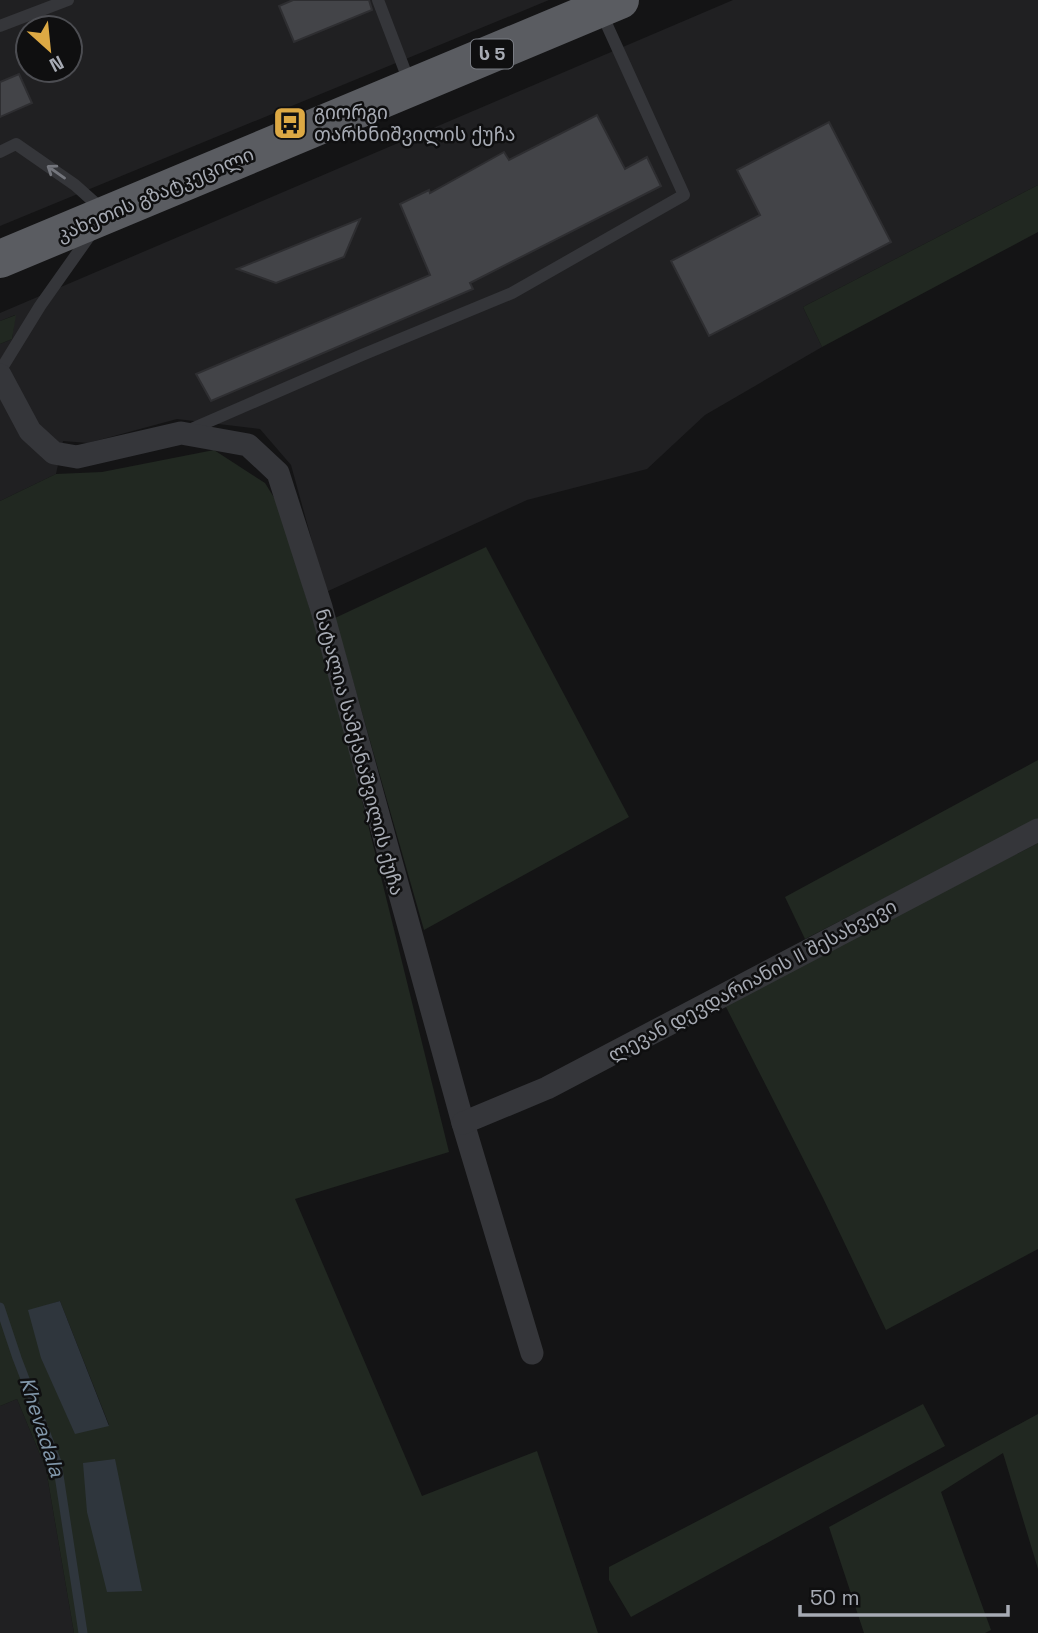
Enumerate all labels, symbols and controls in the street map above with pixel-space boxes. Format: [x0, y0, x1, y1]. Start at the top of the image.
north arrow [14, 14, 84, 84]
road number: ს 5 [471, 40, 513, 68]
text: N [45, 50, 68, 78]
place label: გიორგი თარხნიშვილის ქუჩა [314, 100, 516, 147]
bus stop icon: გიორგი თარხნიშვილის ქუჩა [271, 104, 309, 142]
street label: კახეთის გზატკეცილი [53, 142, 258, 247]
one-way arrow [47, 165, 66, 179]
street label: ნატალია სამქანაშვილის ქუჩა [309, 606, 410, 898]
street label: ლევან დევდარიანის II შესახვევი [603, 893, 901, 1067]
water label: Khevadala [14, 1374, 72, 1481]
scale bar [800, 1574, 1008, 1618]
text: 50 m [810, 1584, 860, 1611]

